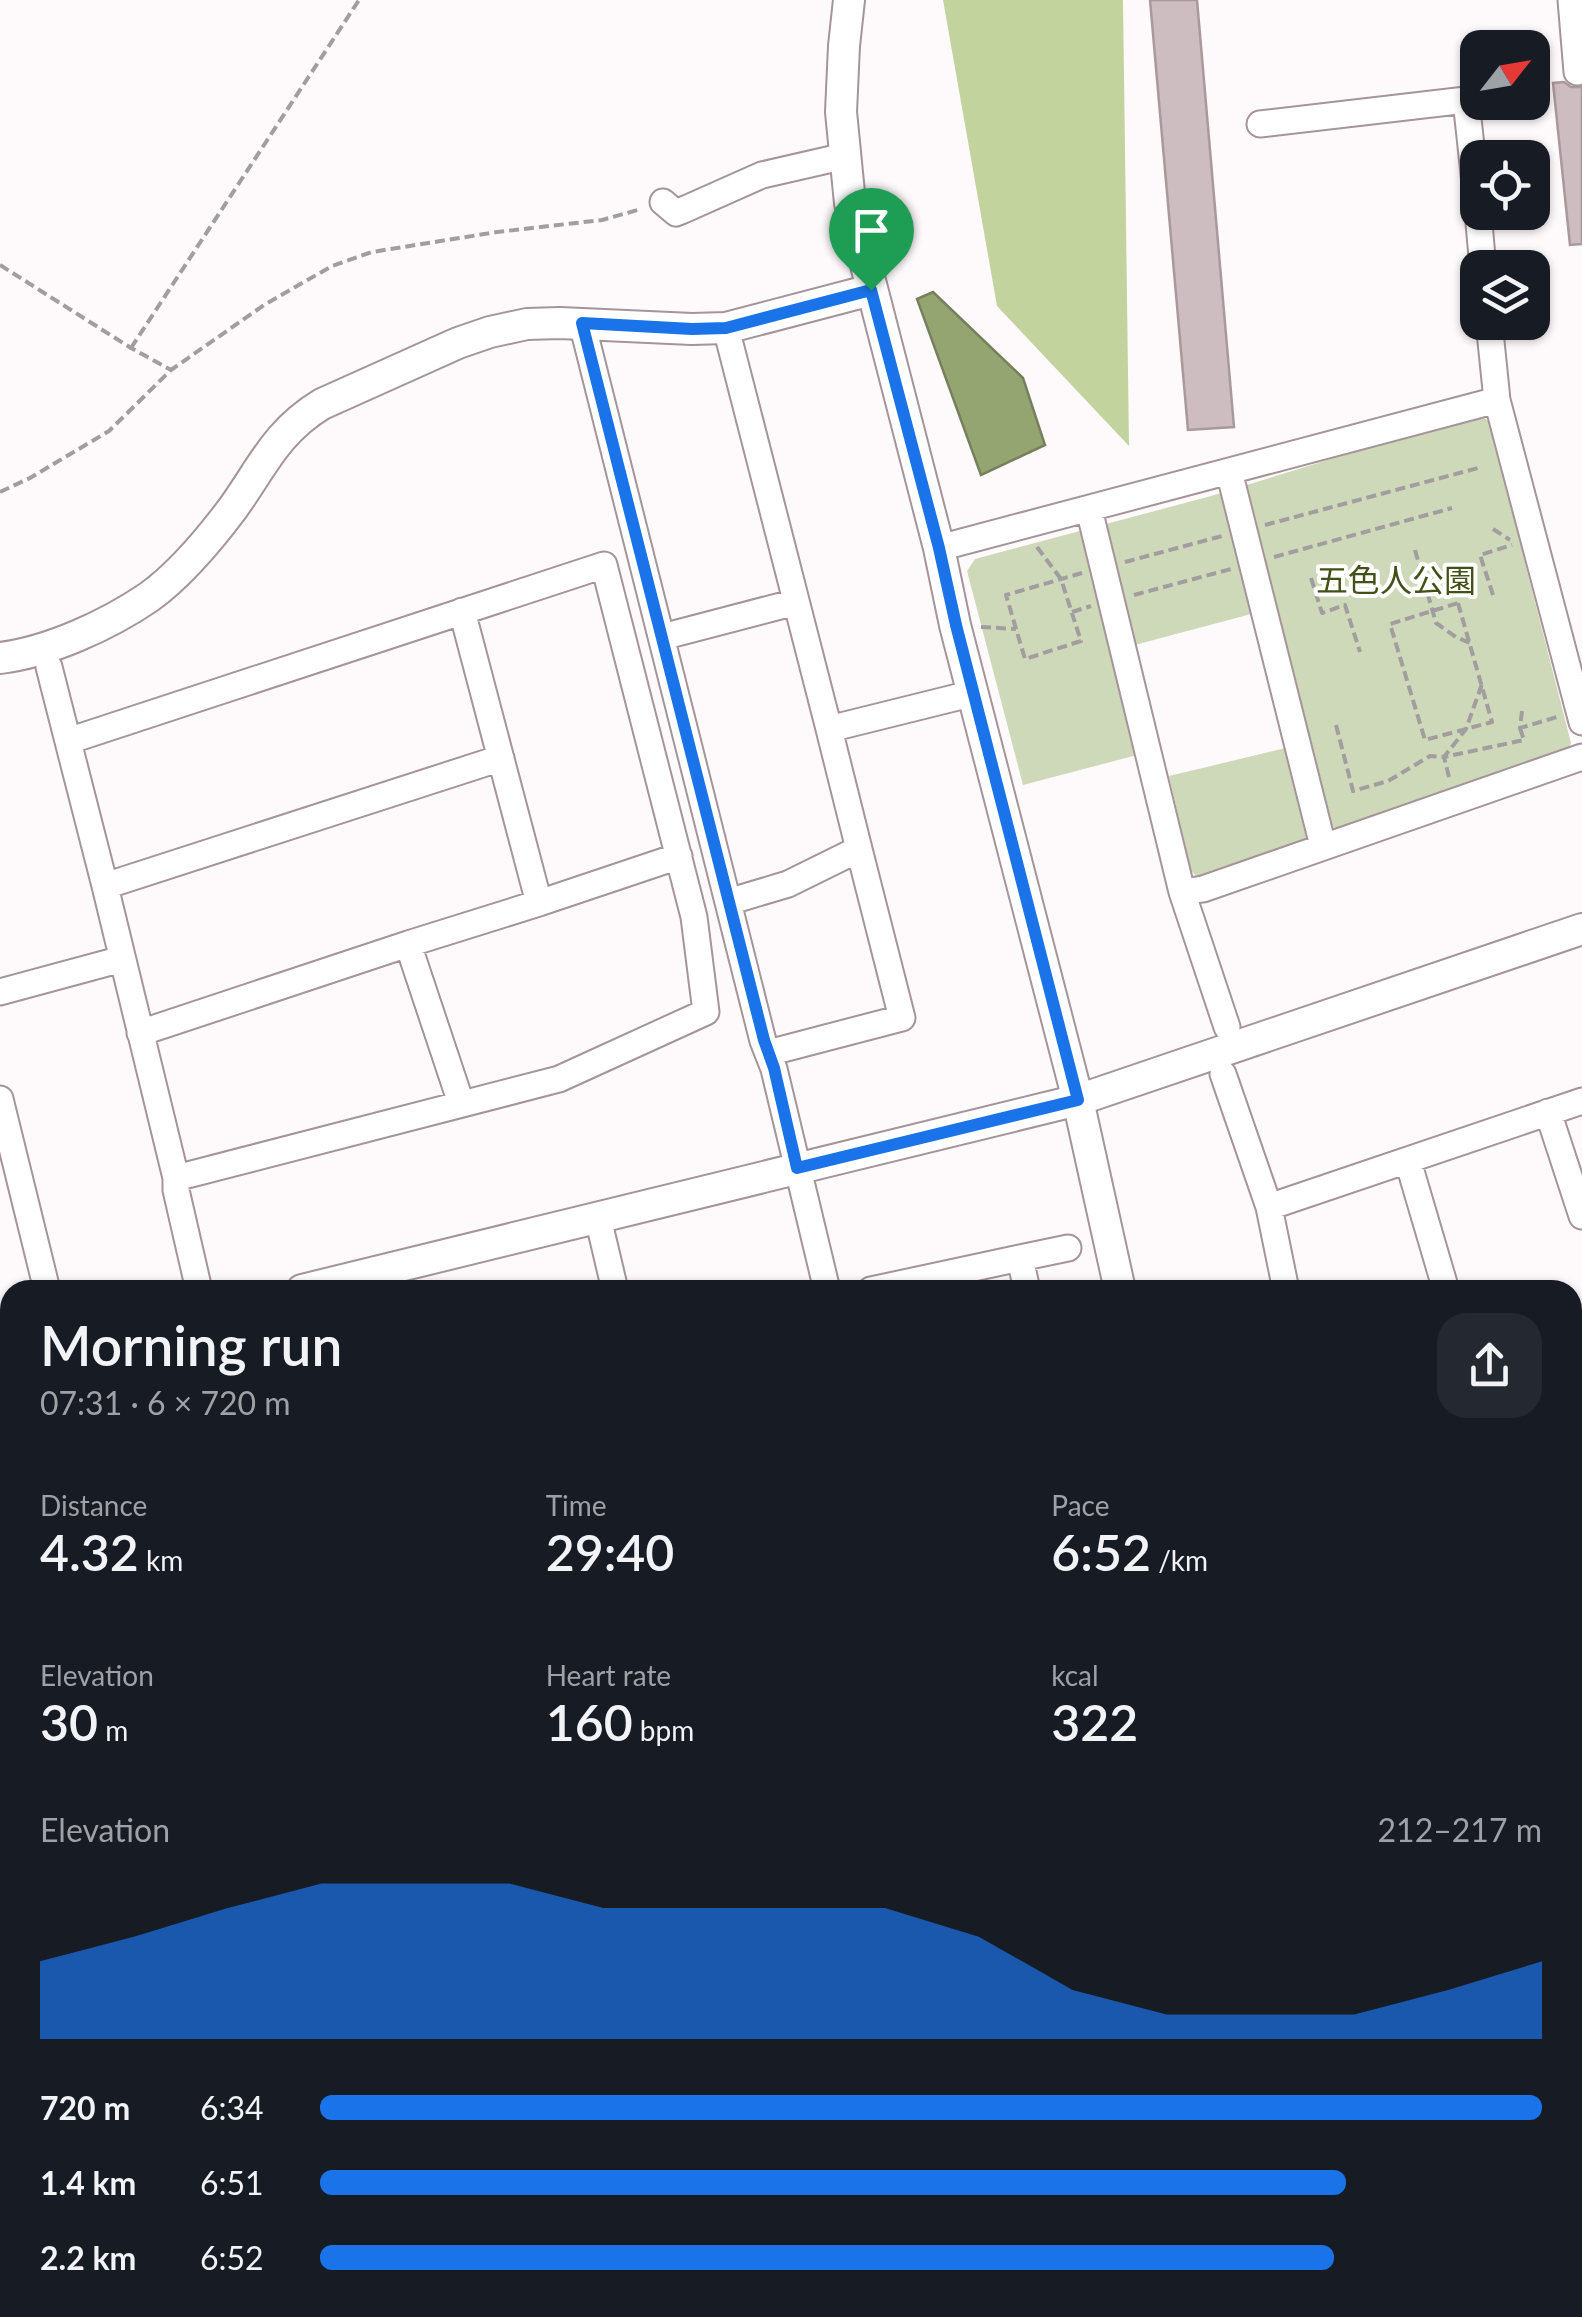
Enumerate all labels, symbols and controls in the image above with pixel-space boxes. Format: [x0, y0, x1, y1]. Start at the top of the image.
north arrow [1460, 30, 1550, 120]
map controls [1460, 30, 1550, 340]
button: locate [1460, 140, 1550, 230]
pin [829, 188, 914, 291]
icon: arrive [844, 203, 899, 258]
button: layers [1460, 250, 1550, 340]
park label: 五色人公園 [1316, 560, 1476, 599]
text: Morning run [40, 1312, 342, 1378]
button: share [1437, 1313, 1542, 1418]
text: 07:31 · 6 × 720 m [40, 1383, 291, 1422]
text: Distance [40, 1488, 147, 1522]
text: Time [546, 1488, 607, 1522]
text: Pace [1051, 1488, 1110, 1522]
text: 4.32 [40, 1522, 139, 1582]
text: 29:40 [546, 1522, 674, 1582]
text: 6:52 [1051, 1522, 1151, 1582]
text: km [139, 1543, 183, 1577]
text: /km [1151, 1543, 1208, 1577]
text: Elevation [40, 1658, 154, 1692]
text: Heart rate [546, 1658, 671, 1692]
text: kcal [1051, 1658, 1099, 1692]
text: 30 [40, 1692, 98, 1752]
text: 160 [546, 1692, 633, 1752]
text: 322 [1051, 1692, 1138, 1752]
text: m [98, 1713, 128, 1747]
text: bpm [633, 1713, 694, 1747]
text: Elevation [40, 1810, 170, 1849]
text: 212–217 m [1378, 1810, 1542, 1849]
text: 720 m [40, 2088, 130, 2127]
text: 6:34 [200, 2088, 264, 2127]
text: 1.4 km [40, 2163, 136, 2202]
text: 6:51 [200, 2163, 264, 2202]
text: 2.2 km [40, 2238, 136, 2277]
text: 6:52 [200, 2238, 264, 2277]

